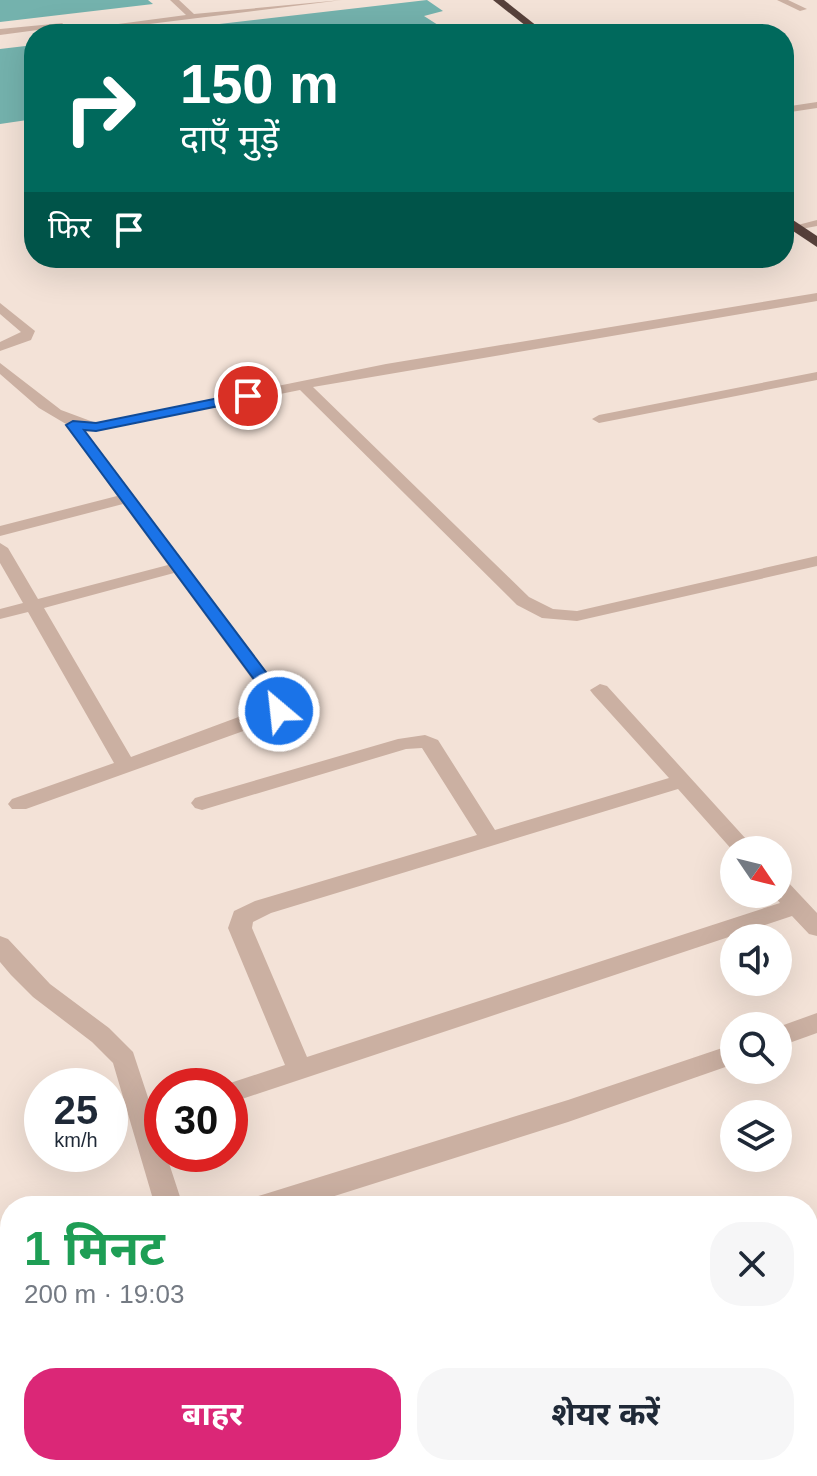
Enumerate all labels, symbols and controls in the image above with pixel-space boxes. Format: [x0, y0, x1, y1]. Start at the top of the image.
text: 150 m [180, 52, 339, 115]
icon: right [48, 56, 152, 160]
text: दाएँ मुड़ें [180, 118, 279, 159]
icon: arrive [107, 208, 151, 252]
text: फिर [48, 211, 91, 244]
pin [214, 362, 282, 430]
icon: arrive [226, 374, 270, 418]
position arrow [237, 669, 321, 753]
north arrow [720, 836, 792, 908]
map controls [720, 836, 792, 1172]
button: sound [720, 924, 792, 996]
button: search [720, 1012, 792, 1084]
speed limit sign: 30 [144, 1068, 248, 1172]
text: 25 [54, 1088, 98, 1132]
button: layers [720, 1100, 792, 1172]
text: km/h [54, 1129, 98, 1151]
text: 1 मिनट [24, 1222, 165, 1275]
button: close [710, 1222, 794, 1306]
text: 200 m · 19:03 [24, 1279, 184, 1309]
button: बाहर [24, 1368, 401, 1460]
button: शेयर करें [417, 1368, 794, 1460]

